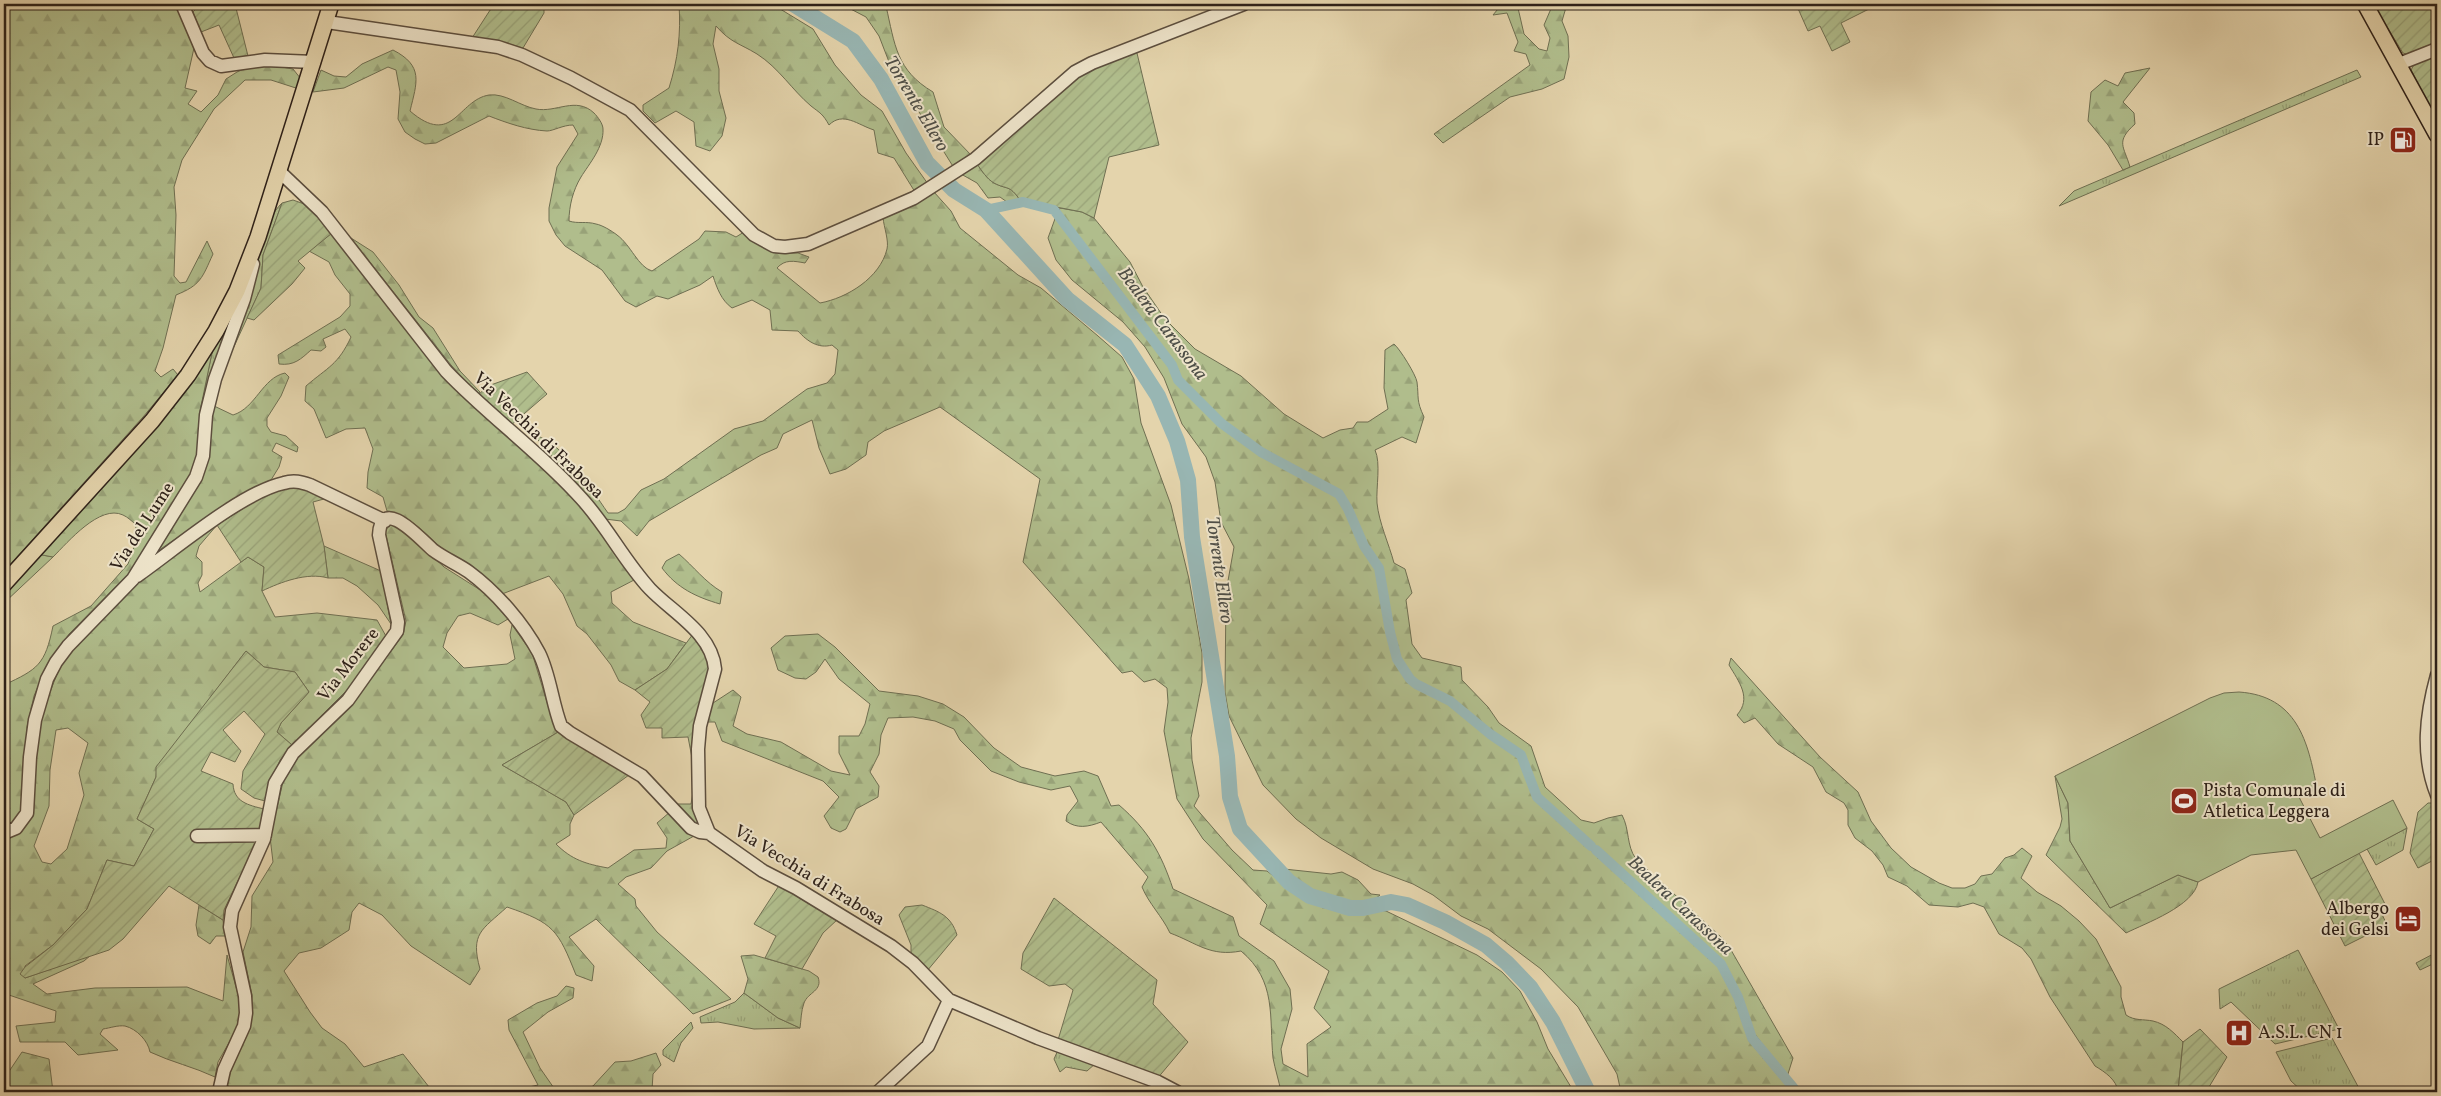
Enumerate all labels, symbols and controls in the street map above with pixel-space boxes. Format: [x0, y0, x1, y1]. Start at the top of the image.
water label: Torrente Ellero [877, 51, 955, 157]
fuel station icon: IP [2388, 125, 2418, 155]
place label: IP [2367, 128, 2384, 153]
water label: Bealera Carassona [1111, 262, 1213, 386]
street label: Via Vecchia di Frabosa [467, 367, 609, 505]
street label: Via del Lume [105, 478, 181, 576]
water label: Torrente Ellero [1199, 515, 1239, 625]
street label: Via Morere [312, 623, 386, 707]
place label: Pista Comunale di Atletica Leggera [2203, 779, 2346, 825]
sports icon: Pista Comunale di Atletica Leggera [2169, 786, 2199, 816]
street label: Via Vecchia di Frabosa [729, 819, 889, 933]
water label: Bealera Carassona [1621, 850, 1739, 962]
place label: Albergo dei Gelsi [2321, 897, 2389, 943]
hotel icon: Albergo dei Gelsi [2393, 904, 2423, 934]
hospital icon: A.S.L. CN 1 [2224, 1018, 2254, 1048]
place label: A.S.L. CN 1 [2258, 1021, 2343, 1046]

